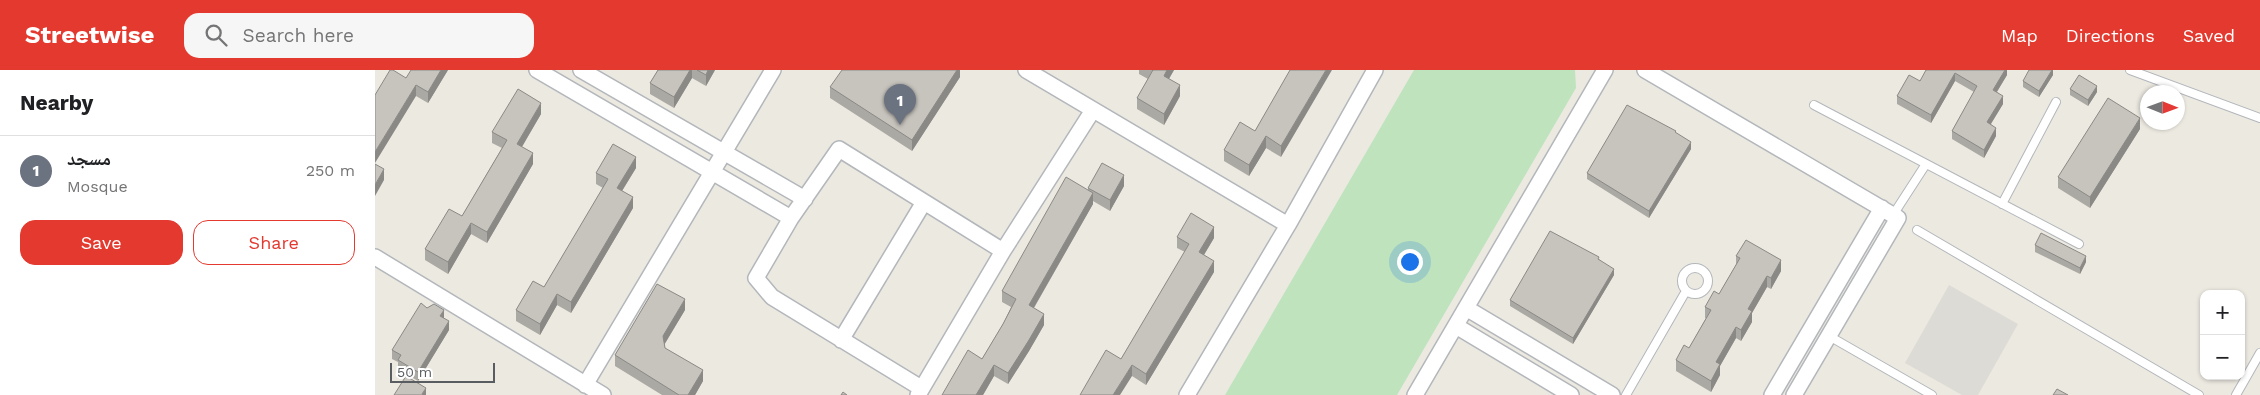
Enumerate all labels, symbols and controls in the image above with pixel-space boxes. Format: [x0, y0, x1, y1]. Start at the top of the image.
search box [184, 13, 534, 58]
text: Streetwise [25, 21, 154, 49]
icon: search [202, 21, 230, 49]
text: Search here [242, 24, 354, 47]
text: Map [2001, 25, 2038, 46]
text: Directions [2066, 25, 2155, 46]
text: Saved [2183, 25, 2235, 46]
pin: 1 [884, 84, 916, 125]
north arrow [2140, 85, 2185, 130]
text: Nearby [20, 90, 93, 115]
text: مسجد [67, 147, 111, 170]
text: 1 [33, 161, 39, 180]
text: 250 m [306, 161, 355, 180]
text: Mosque [67, 177, 128, 196]
button: Save [20, 220, 183, 265]
button: Share [193, 220, 355, 265]
your location [1397, 249, 1423, 275]
map controls [2200, 290, 2245, 380]
button: + [2200, 290, 2245, 335]
button: − [2200, 335, 2245, 380]
scale bar [390, 360, 495, 383]
text: 50 m [397, 364, 432, 380]

